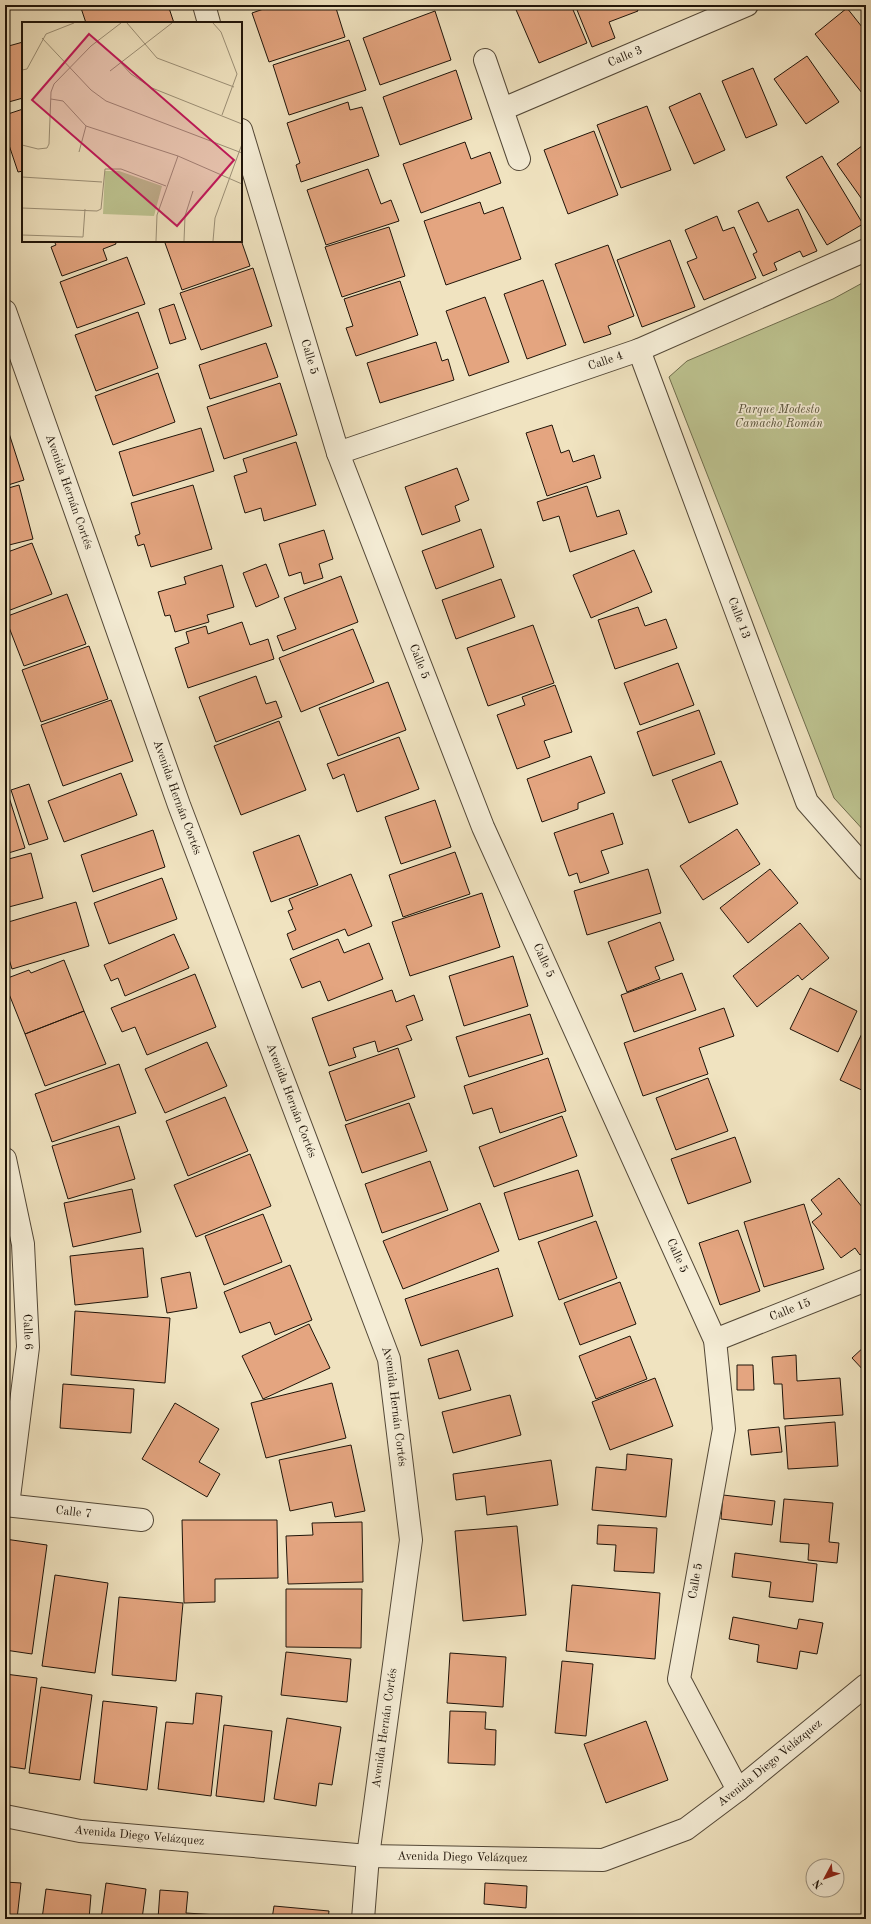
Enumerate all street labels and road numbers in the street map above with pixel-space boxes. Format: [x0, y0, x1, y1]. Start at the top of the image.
street label: Calle 3 [606, 44, 644, 69]
street label: Calle 5 [298, 338, 321, 376]
street label: Calle 4 [587, 350, 625, 373]
street label: Avenida Hernán Cortés [43, 433, 95, 551]
street label: Calle 13 [725, 596, 752, 640]
street label: Calle 5 [407, 642, 432, 681]
street label: Avenida Hernán Cortés [151, 739, 203, 857]
street label: Calle 5 [530, 942, 557, 980]
street label: Avenida Hernán Cortés [264, 1042, 318, 1159]
street label: Calle 5 [664, 1237, 691, 1275]
street label: Calle 15 [768, 1296, 813, 1324]
street label: Calle 6 [20, 1314, 34, 1350]
street label: Avenida Hernán Cortés [379, 1345, 408, 1467]
street label: Calle 7 [55, 1505, 92, 1520]
street label: Calle 5 [686, 1562, 705, 1600]
street label: Avenida Hernán Cortés [371, 1667, 399, 1789]
street label: Avenida Diego Velázquez [716, 1717, 825, 1809]
street label: Avenida Diego Velázquez [73, 1824, 205, 1848]
street label: Avenida Diego Velázquez [397, 1850, 528, 1865]

